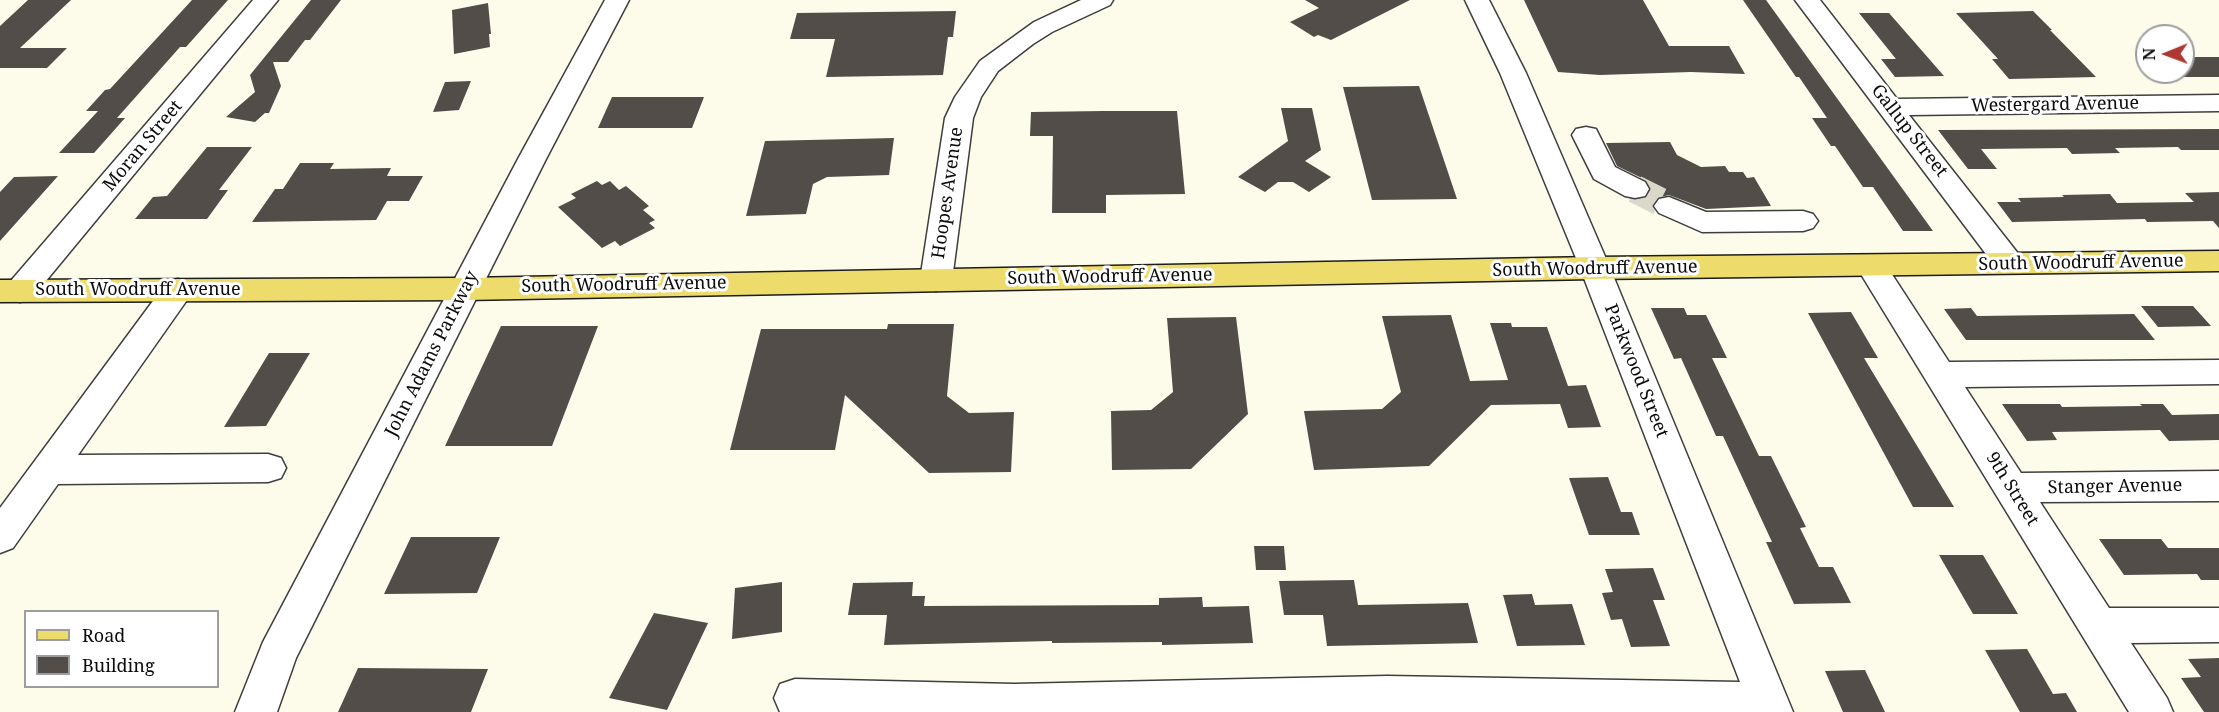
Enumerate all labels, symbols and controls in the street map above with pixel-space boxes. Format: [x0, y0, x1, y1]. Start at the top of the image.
north arrow [2135, 24, 2195, 84]
text: N [2138, 48, 2160, 61]
street label: Gallup Street [1866, 80, 1952, 182]
street label: Westergard Avenue [1971, 93, 2139, 117]
street label: Moran Street [99, 96, 187, 196]
street label: Hoopes Avenue [928, 126, 968, 260]
street label: South Woodruff Avenue [1978, 250, 2184, 276]
street label: South Woodruff Avenue [1492, 256, 1698, 282]
street label: South Woodruff Avenue [1007, 264, 1213, 290]
street label: John Adams Parkway [381, 267, 483, 441]
street label: South Woodruff Avenue [521, 272, 727, 298]
street label: South Woodruff Avenue [35, 279, 241, 301]
street label: Parkwood Street [1599, 301, 1673, 441]
street label: 9th Street [1981, 448, 2043, 530]
street label: Stanger Avenue [2047, 475, 2183, 499]
legend [24, 610, 219, 688]
text: Road [82, 623, 125, 647]
text: Building [82, 653, 155, 677]

